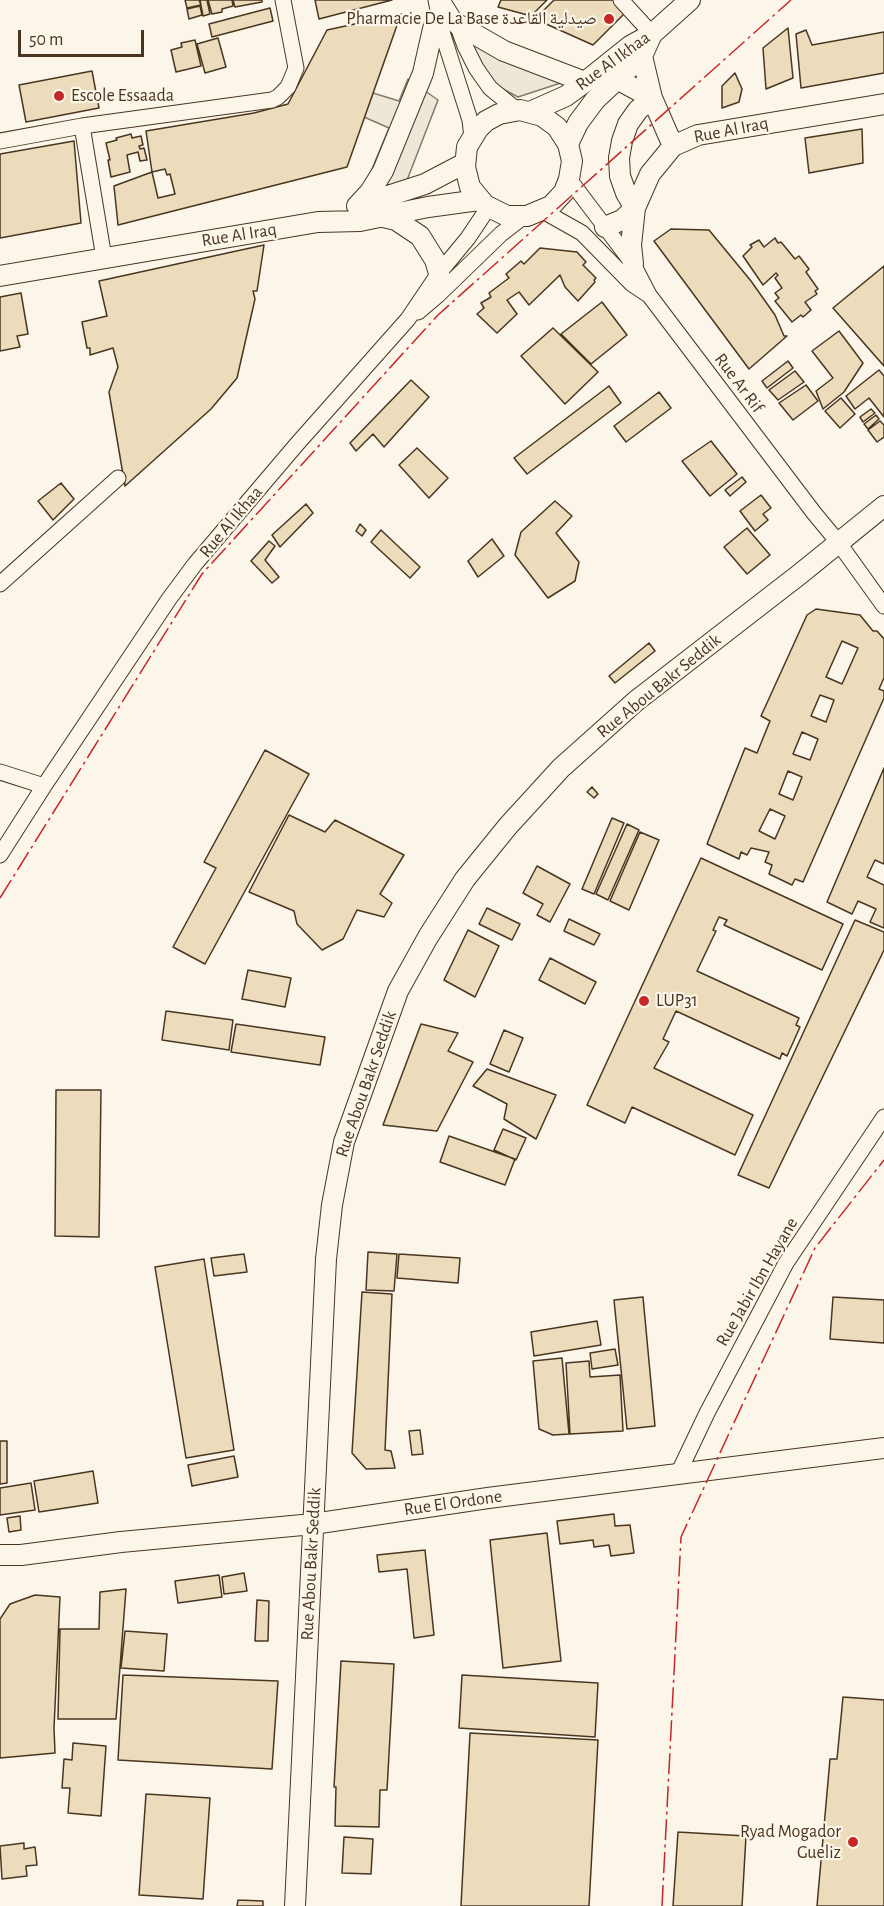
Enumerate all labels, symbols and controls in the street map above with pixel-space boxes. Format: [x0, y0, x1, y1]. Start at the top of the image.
place label: Pharmacie De La Base صيدلية القاعدة [346, 8, 597, 30]
marker: Pharmacie De La Base صيدلية القاعدة [602, 12, 616, 26]
scale bar [21, 18, 147, 56]
street label: Rue Al Ikhaa [572, 27, 654, 95]
text: 50 m [29, 31, 63, 49]
place label: Escole Essaada [71, 85, 174, 107]
marker: Escole Essaada [52, 89, 66, 103]
street label: Rue Al Iraq [692, 112, 770, 148]
street label: Rue Al Iraq [200, 218, 278, 252]
street label: Rue Ar Rif [710, 349, 768, 417]
street label: Rue Al Ikhaa [195, 482, 267, 562]
street label: Rue Abou Bakr Seddik [593, 629, 725, 743]
place label: LUP31 [656, 990, 698, 1012]
marker: LUP31 [637, 994, 651, 1008]
street label: Rue Abou Bakr Seddik [331, 1008, 401, 1160]
street label: Rue Jabir Ibn Hayane [711, 1214, 803, 1350]
street label: Rue El Ordone [403, 1485, 503, 1521]
street label: Rue Abou Bakr Seddik [296, 1487, 326, 1641]
place label: Ryad Mogador Gueliz [740, 1821, 841, 1864]
marker: Ryad Mogador Gueliz [846, 1835, 860, 1849]

